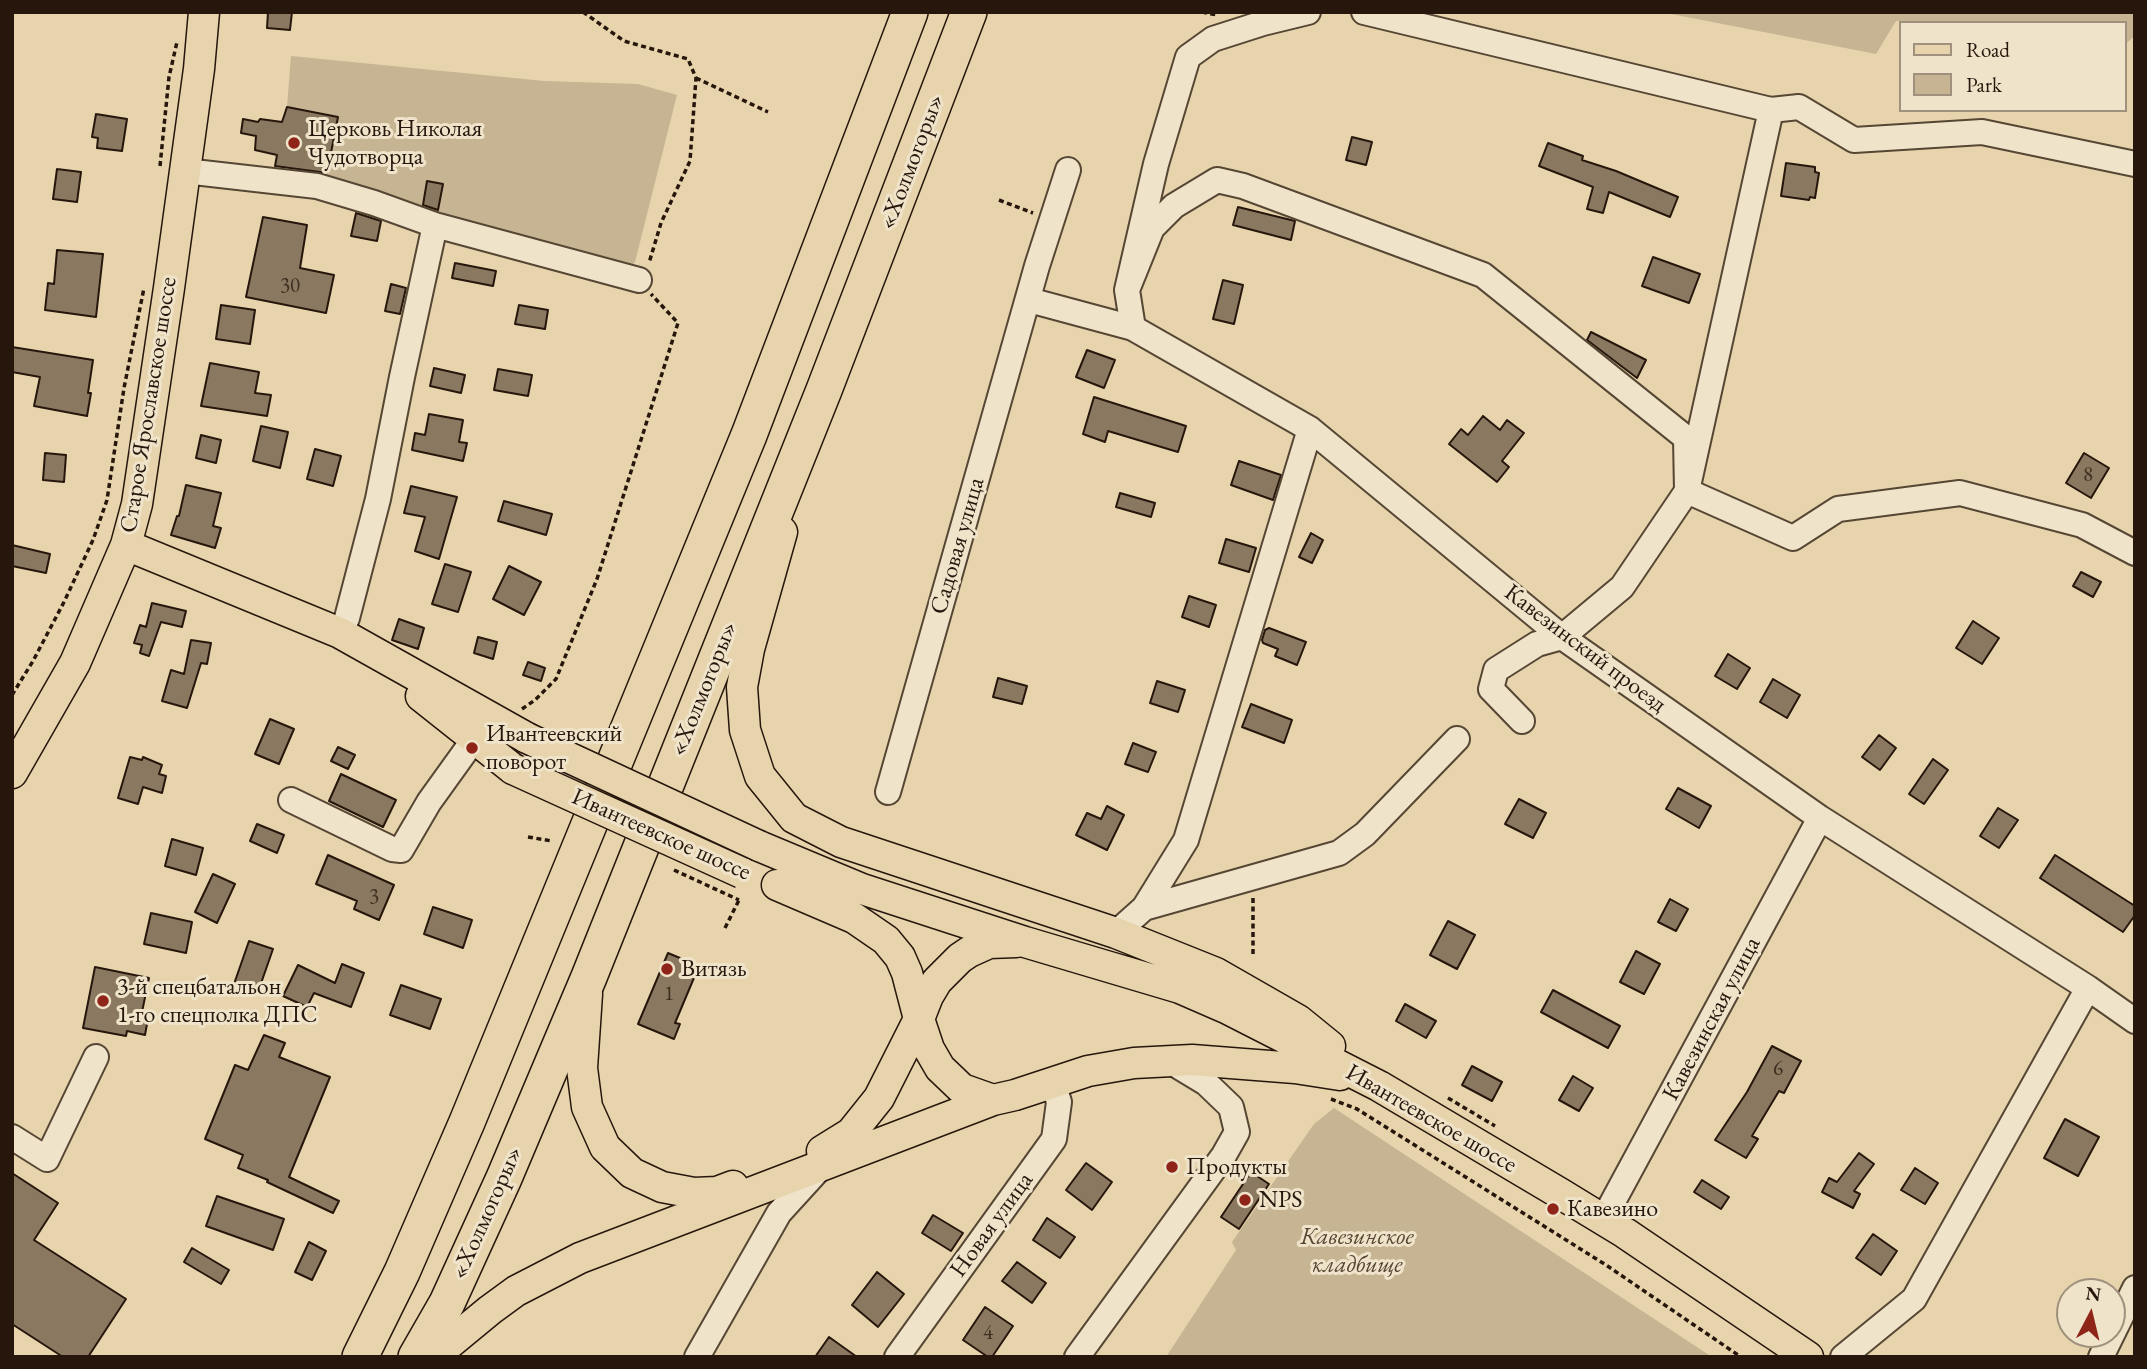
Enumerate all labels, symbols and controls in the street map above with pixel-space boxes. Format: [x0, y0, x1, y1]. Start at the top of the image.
legend [1898, 21, 2126, 112]
text: Road [1966, 36, 2010, 63]
text: Park [1966, 71, 2002, 98]
street label: «Холмогоры» [873, 90, 951, 234]
place label: Церковь Николая Чудотворца [308, 115, 482, 171]
marker: Церковь Николая Чудотворца [286, 135, 302, 151]
house number: 30 [280, 273, 300, 299]
street label: Старое Ярославское шоссе [115, 275, 183, 535]
house number: 8 [2083, 462, 2093, 488]
street label: Садовая улица [925, 474, 991, 618]
street label: Кавезинский проезд [1498, 579, 1672, 719]
street label: «Холмогоры» [664, 617, 744, 761]
place label: Ивантеевский поворот [486, 720, 622, 776]
marker: Ивантеевский поворот [464, 740, 480, 756]
street label: Ивантеевское шоссе [567, 783, 755, 887]
house number: 3 [369, 884, 379, 910]
street label: Кавезинская улица [1657, 932, 1767, 1106]
place label: Витязь [681, 955, 747, 983]
marker: Витязь [659, 961, 675, 977]
place label: 3-й спецбатальон 1-го спецполка ДПС [117, 973, 318, 1029]
house number: 1 [664, 981, 674, 1007]
marker: 3-й спецбатальон 1-го спецполка ДПС [95, 993, 111, 1009]
house number: 6 [1773, 1056, 1783, 1082]
street label: Ивантеевское шоссе [1340, 1058, 1522, 1180]
street label: «Холмогоры» [445, 1142, 529, 1284]
place label: Продукты [1186, 1153, 1287, 1181]
marker: Продукты [1164, 1159, 1180, 1175]
street label: Новая улица [944, 1167, 1040, 1283]
place label: NPS [1259, 1186, 1302, 1214]
marker: NPS [1237, 1192, 1253, 1208]
place label: Кавезино [1567, 1195, 1658, 1223]
marker: Кавезино [1545, 1201, 1561, 1217]
park label: Кавезинское кладбище [1300, 1223, 1414, 1279]
north arrow [2056, 1278, 2126, 1348]
text: N [2084, 1280, 2103, 1307]
house number: 4 [983, 1320, 993, 1346]

